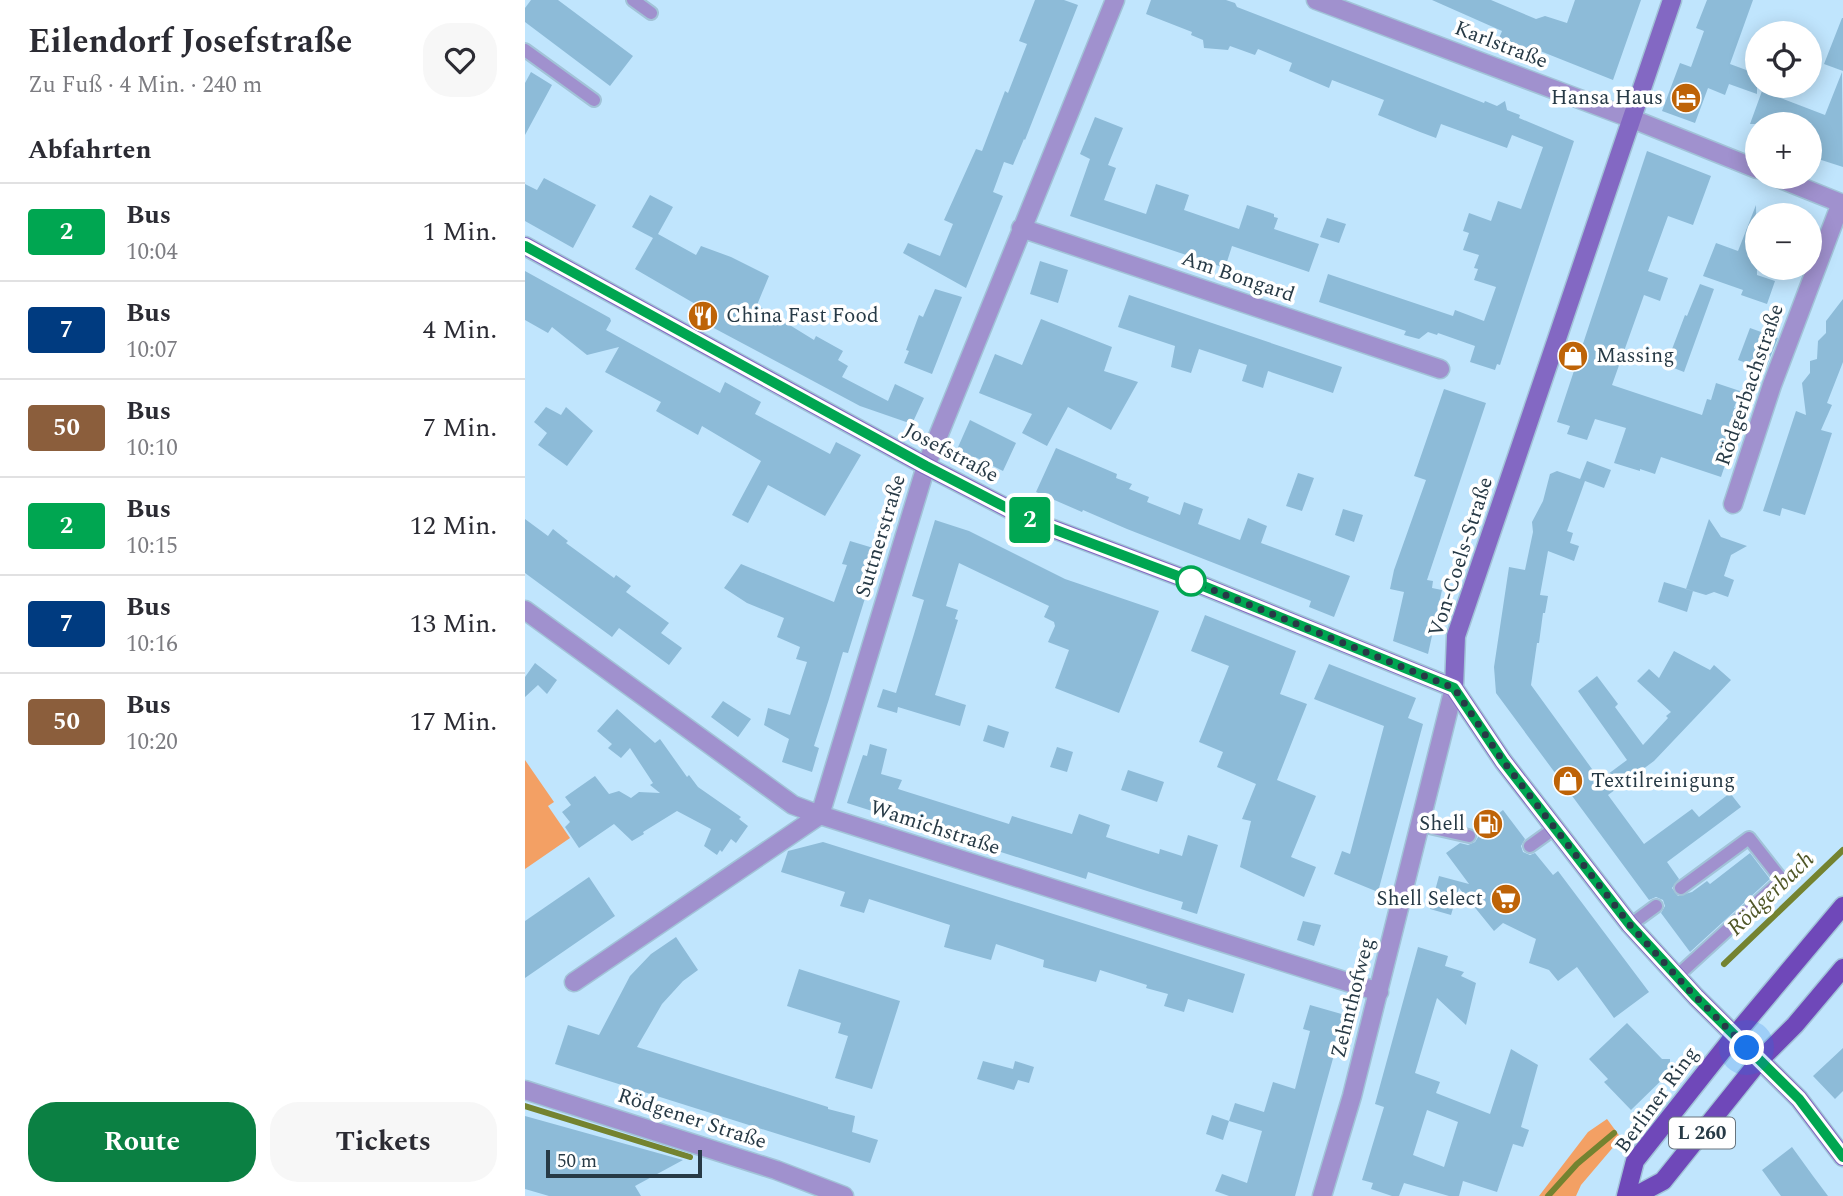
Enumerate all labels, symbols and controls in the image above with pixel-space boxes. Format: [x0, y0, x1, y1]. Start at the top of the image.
street label: Karlstraße [1450, 13, 1552, 77]
text: Eilendorf Josefstraße [28, 17, 353, 67]
map controls [1745, 21, 1822, 280]
button: locate [1745, 21, 1822, 98]
button: heart [423, 23, 497, 97]
text: Zu Fuß · 4 Min. · 240 m [28, 68, 262, 103]
hotel icon: Hansa Haus [1669, 81, 1703, 115]
place label: Hansa Haus [1551, 82, 1663, 114]
button: + [1745, 112, 1822, 189]
text: Abfahrten [28, 130, 152, 170]
text: Bus [126, 195, 171, 235]
button: − [1745, 203, 1822, 280]
text: 1 Min. [423, 212, 497, 252]
text: 2 [60, 214, 73, 250]
text: 10:04 [126, 235, 178, 270]
street label: Am Bongard [1177, 243, 1299, 311]
text: Bus [126, 293, 171, 333]
restaurant icon: China Fast Food [686, 299, 720, 333]
place label: China Fast Food [726, 300, 879, 332]
street label: Rödgerbachstraße [1707, 300, 1793, 470]
text: 4 Min. [423, 310, 497, 350]
text: 7 [60, 312, 73, 348]
text: 10:07 [126, 333, 178, 368]
shop icon: Massing [1556, 339, 1590, 373]
place label: Massing [1596, 340, 1675, 372]
text: Bus [126, 391, 171, 431]
text: 7 Min. [423, 408, 497, 448]
text: 50 [53, 410, 80, 446]
street label: Josefstraße [898, 415, 1004, 491]
text: 10:10 [126, 431, 178, 466]
street label: Suttnerstraße [847, 471, 915, 601]
street label: Von-Coels-Straße [1420, 473, 1502, 641]
text: Bus [126, 489, 171, 529]
line badge: 2 [1007, 497, 1053, 543]
text: 2 [1023, 502, 1037, 538]
text: 12 Min. [410, 506, 497, 546]
text: 2 [60, 508, 73, 544]
text: 10:15 [126, 529, 178, 564]
unlabelled marker [1176, 566, 1206, 596]
text: Bus [126, 587, 171, 627]
text: 13 Min. [410, 604, 497, 644]
text: 7 [60, 606, 73, 642]
text: 10:16 [126, 627, 178, 662]
text: Bus [126, 685, 171, 725]
text: 17 Min. [410, 702, 497, 742]
text: 50 [53, 704, 80, 740]
text: 10:20 [126, 725, 178, 760]
shop icon: Textilreinigung [1551, 764, 1585, 798]
place label: Textilreinigung [1591, 765, 1735, 797]
street label: Wamichstraße [866, 792, 1004, 864]
fuel station icon: Shell [1471, 807, 1505, 841]
place label: Shell [1419, 808, 1465, 840]
water label: Rödgerbach [1719, 843, 1823, 945]
supermarket icon: Shell Select [1489, 882, 1523, 916]
place label: Shell Select [1376, 883, 1483, 915]
street label: Zehnthofweg [1323, 934, 1383, 1062]
your location [1729, 1030, 1764, 1065]
street label: Berliner Ring [1607, 1040, 1707, 1160]
street label: Rödgener Straße [613, 1080, 771, 1158]
button: Route [28, 1102, 256, 1182]
button: Tickets [270, 1102, 497, 1182]
road number: L 260 [1669, 1118, 1735, 1148]
scale bar [546, 1147, 702, 1179]
text: 50 m [557, 1147, 597, 1176]

